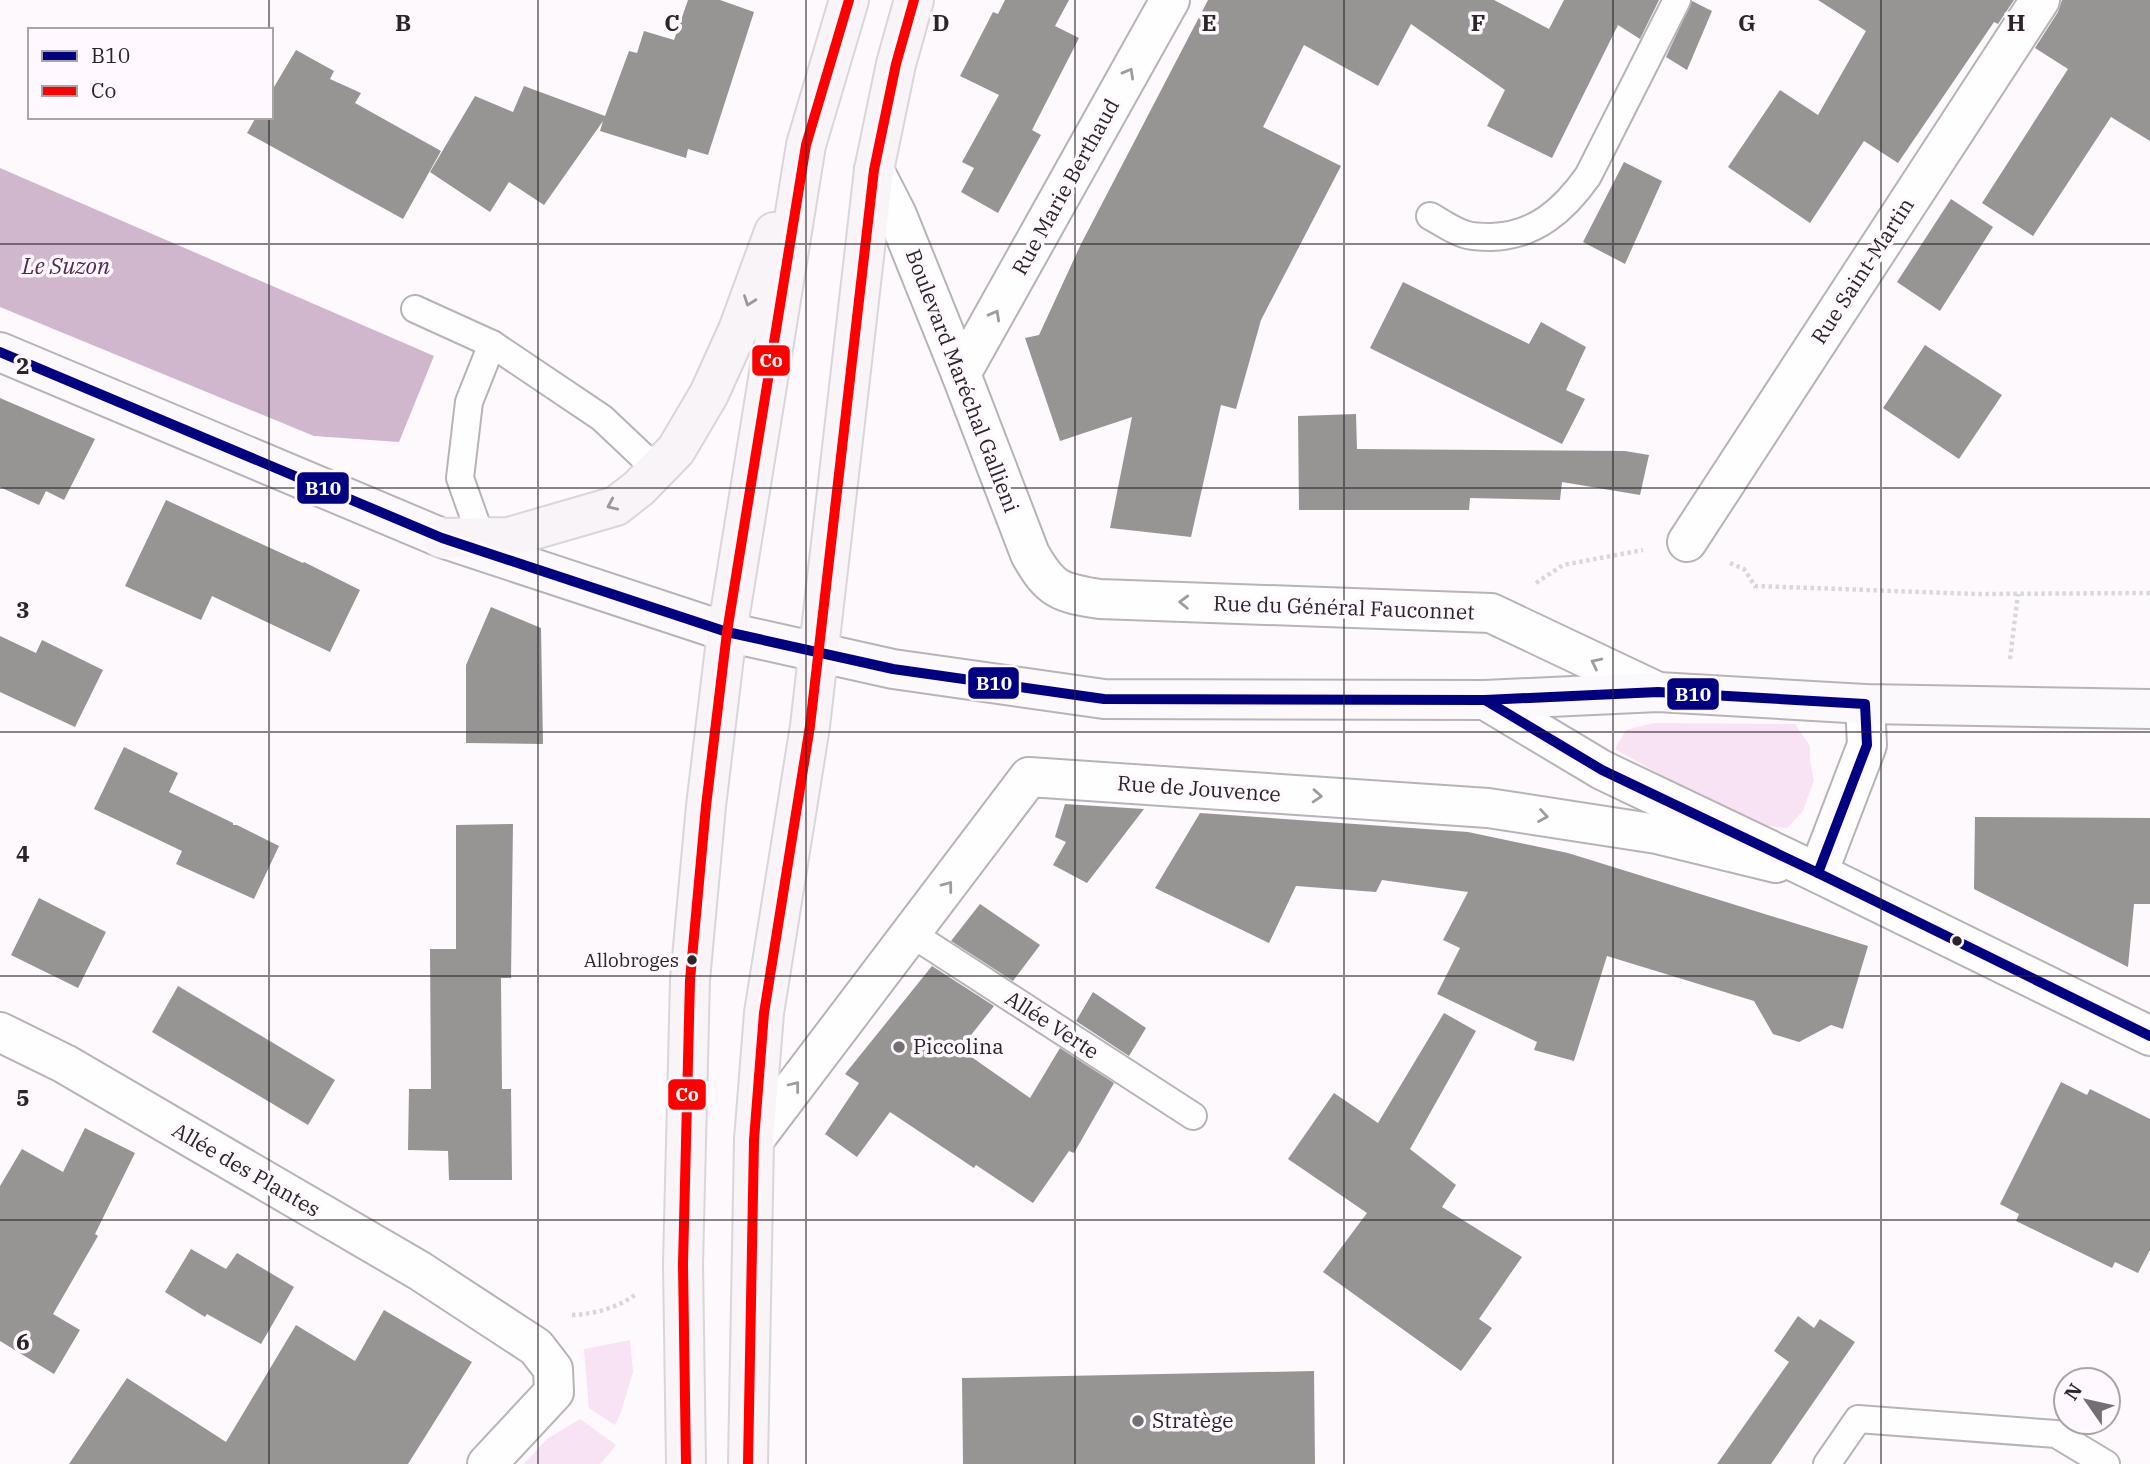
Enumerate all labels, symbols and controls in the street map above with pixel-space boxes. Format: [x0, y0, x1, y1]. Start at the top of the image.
text: B [395, 7, 411, 37]
text: C [664, 7, 680, 37]
text: D [932, 7, 950, 37]
text: E [1201, 7, 1217, 37]
text: F [1471, 7, 1485, 37]
text: G [1738, 7, 1756, 37]
text: H [2007, 7, 2025, 37]
legend [28, 28, 273, 119]
text: B10 [91, 41, 130, 69]
one-way arrow [1121, 68, 1134, 80]
text: Co [91, 76, 116, 104]
street label: Rue Marie Berthaud [1005, 93, 1125, 280]
street label: Rue Saint-Martin [1804, 192, 1920, 349]
street label: Boulevard Maréchal Gallieni [900, 245, 1026, 516]
water label: Le Suzon [21, 250, 110, 280]
one-way arrow [743, 294, 757, 306]
one-way arrow [987, 309, 1000, 322]
line badge: Co [751, 344, 791, 377]
text: Co [759, 348, 783, 372]
text: 2 [16, 350, 30, 380]
line badge: B10 [296, 471, 350, 505]
text: B10 [305, 476, 341, 500]
one-way arrow [607, 497, 619, 511]
street label: Rue du Général Fauconnet [1213, 588, 1475, 626]
text: 3 [16, 594, 30, 624]
one-way arrow [1178, 595, 1189, 610]
one-way arrow [1591, 657, 1603, 671]
line badge: B10 [967, 666, 1020, 700]
text: B10 [976, 671, 1012, 695]
line badge: B10 [1666, 677, 1720, 711]
text: B10 [1675, 682, 1711, 706]
street label: Rue de Jouvence [1116, 768, 1282, 808]
one-way arrow [1311, 789, 1322, 804]
one-way arrow [1537, 808, 1549, 823]
text: 4 [16, 838, 30, 868]
one-way arrow [940, 881, 952, 893]
unlabelled marker [1950, 934, 1964, 948]
place label: Allobroges [584, 948, 679, 972]
marker: Allobroges [685, 953, 699, 967]
street label: Allée Verte [1000, 983, 1105, 1065]
place label: Piccolina [913, 1032, 1004, 1060]
marker: Piccolina [891, 1039, 907, 1055]
line badge: Co [667, 1078, 707, 1111]
one-way arrow [787, 1081, 800, 1094]
text: 5 [16, 1082, 30, 1112]
text: Co [675, 1082, 699, 1106]
street label: Allée des Plantes [167, 1115, 326, 1223]
text: 6 [16, 1326, 30, 1356]
north arrow [2052, 1366, 2122, 1436]
text: N [2059, 1379, 2087, 1404]
place label: Stratège [1152, 1406, 1234, 1434]
marker: Stratège [1130, 1413, 1146, 1429]

